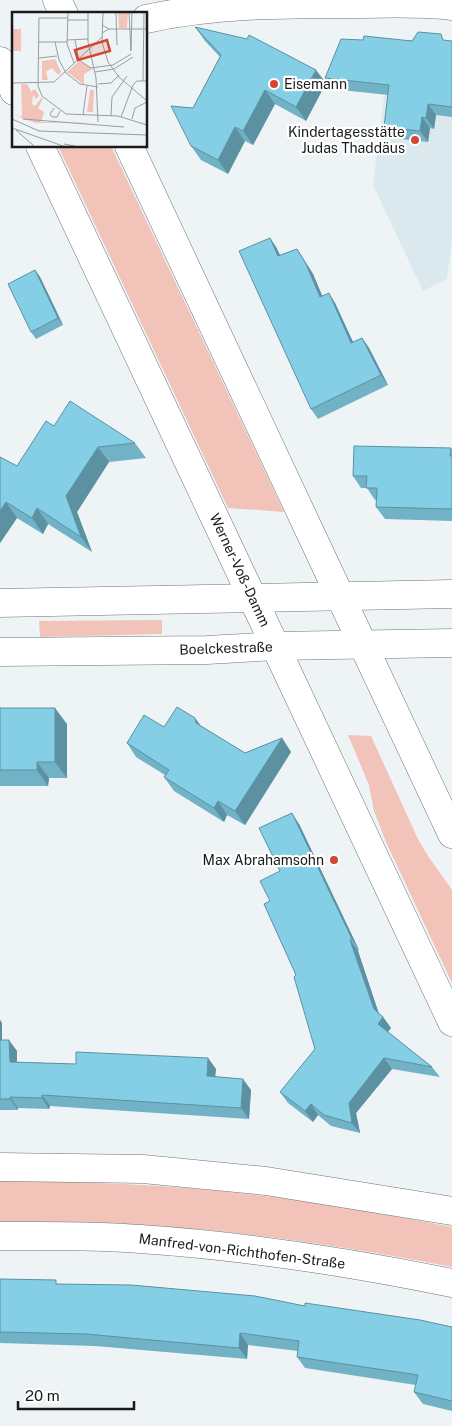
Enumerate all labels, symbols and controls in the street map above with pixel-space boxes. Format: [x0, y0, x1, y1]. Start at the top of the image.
inset map [12, 12, 148, 148]
place label: Eisemann [284, 76, 347, 92]
marker: Eisemann [268, 78, 280, 90]
place label: Kindertagesstätte Judas Thaddäus [288, 124, 405, 156]
marker: Kindertagesstätte Judas Thaddäus [409, 134, 421, 146]
street label: Werner-Voß-Damm [207, 511, 273, 629]
street label: Boelckestraße [179, 638, 273, 658]
place label: Max Abrahamsohn [203, 852, 324, 868]
marker: Max Abrahamsohn [328, 854, 340, 866]
street label: Manfred-von-Richthofen-Straße [138, 1230, 346, 1272]
scale bar [18, 1378, 134, 1410]
text: 20 m [25, 1387, 60, 1404]

